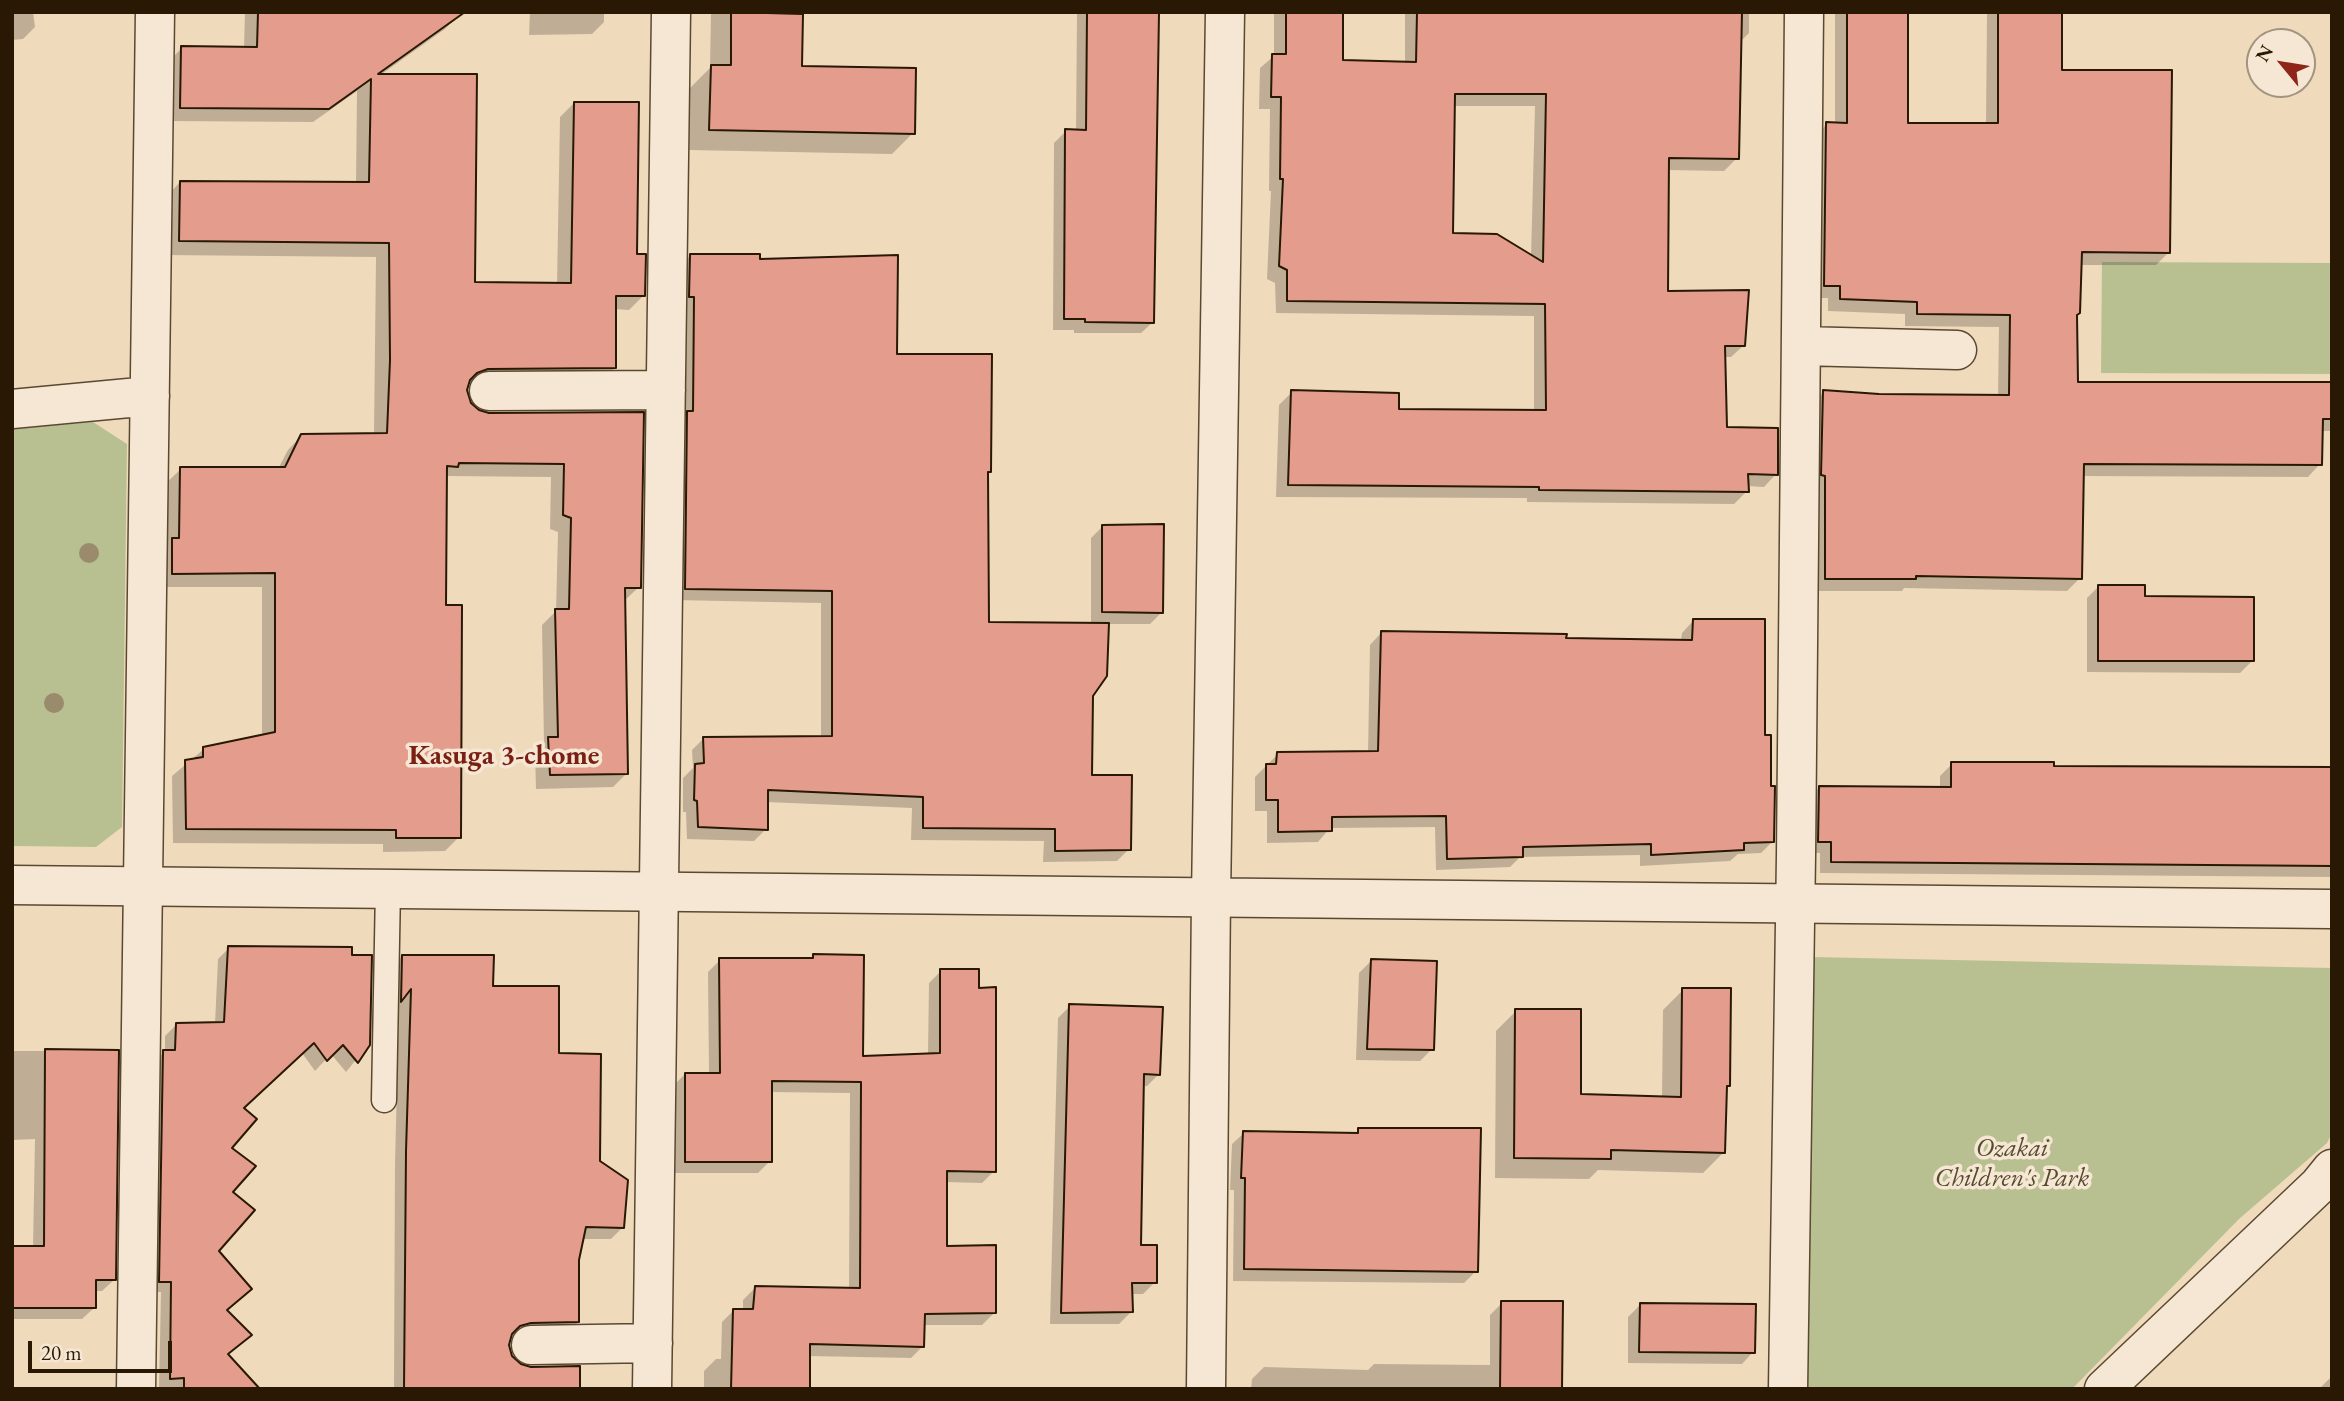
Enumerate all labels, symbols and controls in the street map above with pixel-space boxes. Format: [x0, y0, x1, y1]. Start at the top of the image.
north arrow [2246, 28, 2316, 98]
text: N [2249, 40, 2279, 66]
district label: Kasuga 3-chome [409, 739, 599, 773]
park label: Ozakai Children's Park [1935, 1133, 2089, 1194]
scale bar [32, 1328, 175, 1372]
text: 20 m [41, 1339, 82, 1366]

